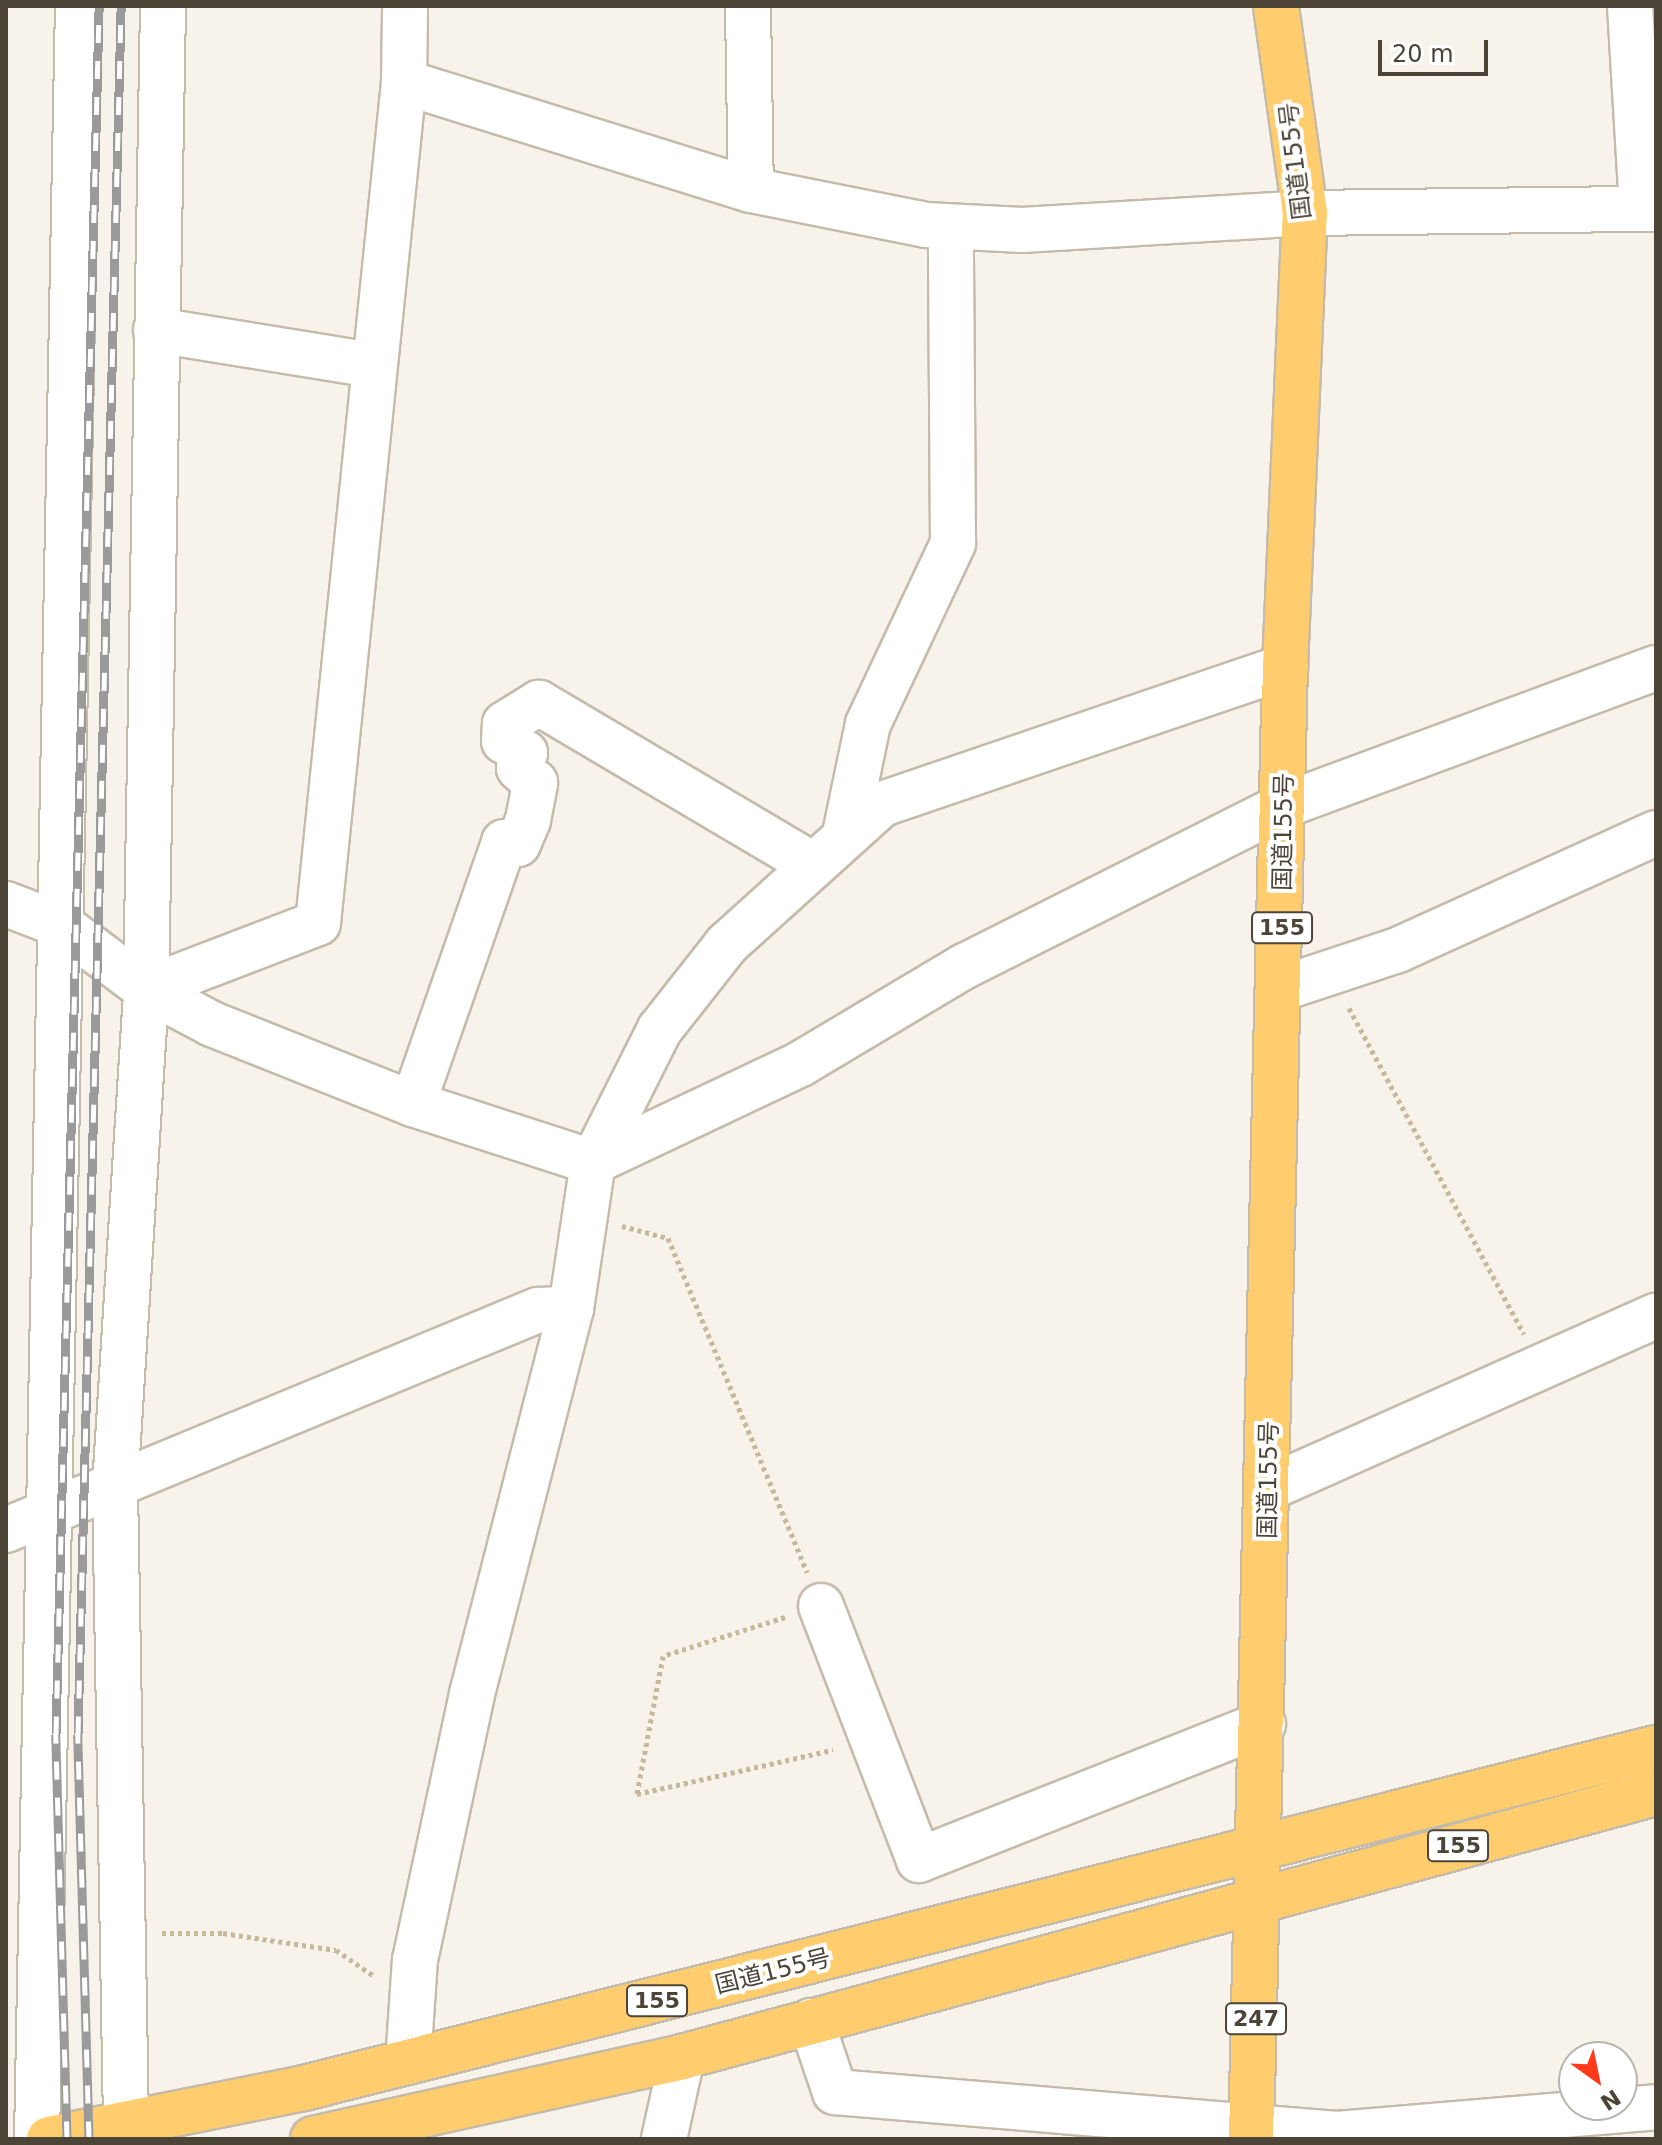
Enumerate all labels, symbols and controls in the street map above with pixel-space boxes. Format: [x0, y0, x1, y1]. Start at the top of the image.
scale bar [1382, 24, 1492, 74]
text: 20 m [1392, 40, 1454, 68]
street label: 国道155号 [1275, 101, 1317, 221]
street label: 国道155号 [1269, 773, 1299, 891]
road number: 155 [1250, 910, 1314, 946]
street label: 国道155号 [1254, 1421, 1284, 1539]
road number: 155 [1426, 1828, 1490, 1864]
street label: 国道155号 [712, 1944, 834, 2000]
road number: 155 [625, 1983, 689, 2019]
road number: 247 [1224, 2001, 1288, 2037]
north arrow [1558, 2041, 1638, 2121]
text: N [1596, 2084, 1625, 2115]

